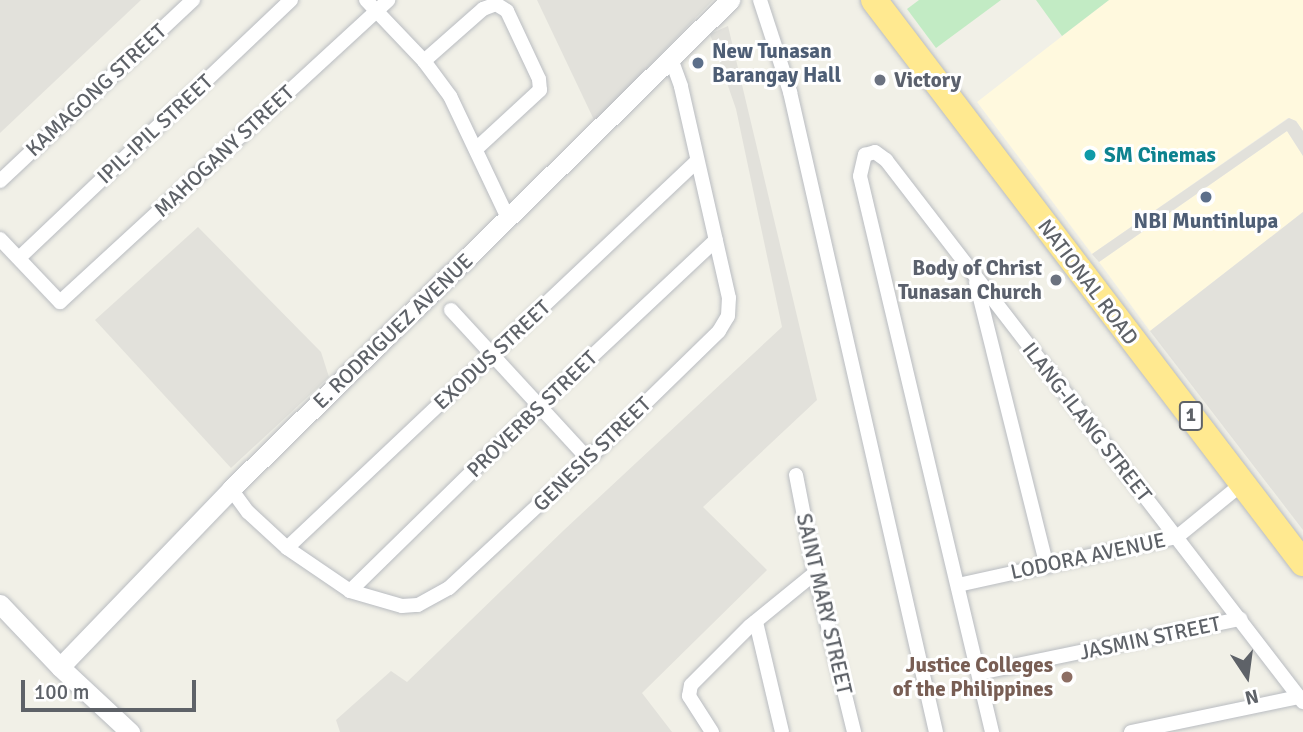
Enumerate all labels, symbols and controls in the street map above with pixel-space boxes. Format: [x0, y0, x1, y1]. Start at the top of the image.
street label: KAMAGONG STREET [21, 18, 171, 162]
place label: New Tunasan Barangay Hall [712, 38, 841, 88]
marker: New Tunasan Barangay Hall [690, 55, 706, 71]
place label: Victory [894, 67, 961, 93]
street label: IPIL-IPIL STREET [92, 69, 218, 189]
marker: Victory [872, 72, 888, 88]
street label: MAHOGANY STREET [149, 80, 299, 222]
place label: SM Cinemas [1104, 142, 1216, 168]
marker: SM Cinemas [1082, 147, 1098, 163]
marker: NBI Muntinlupa [1198, 189, 1214, 205]
place label: NBI Muntinlupa [1134, 208, 1278, 234]
street label: NATIONAL ROAD [1033, 214, 1143, 350]
street label: E. RODRIGUEZ AVENUE [308, 248, 478, 414]
place label: Body of Christ Tunasan Church [898, 255, 1042, 305]
marker: Body of Christ Tunasan Church [1048, 272, 1064, 288]
street label: EXODUS STREET [429, 295, 555, 415]
street label: ILANG-ILANG STREET [1017, 337, 1157, 507]
street label: PROVERBS STREET [462, 345, 602, 483]
street label: GENESIS STREET [528, 392, 656, 516]
road number: 1 [1179, 400, 1203, 432]
street label: SAINT MARY STREET [791, 511, 857, 697]
street label: LODORA AVENUE [1008, 527, 1168, 585]
street label: JASMIN STREET [1077, 611, 1223, 665]
north arrow [1212, 641, 1282, 711]
place label: Justice Colleges of the Philippines [893, 652, 1053, 702]
scale bar [24, 666, 200, 710]
marker: Justice Colleges of the Philippines [1059, 669, 1075, 685]
text: 100 m [34, 679, 89, 705]
text: N [1243, 683, 1261, 710]

